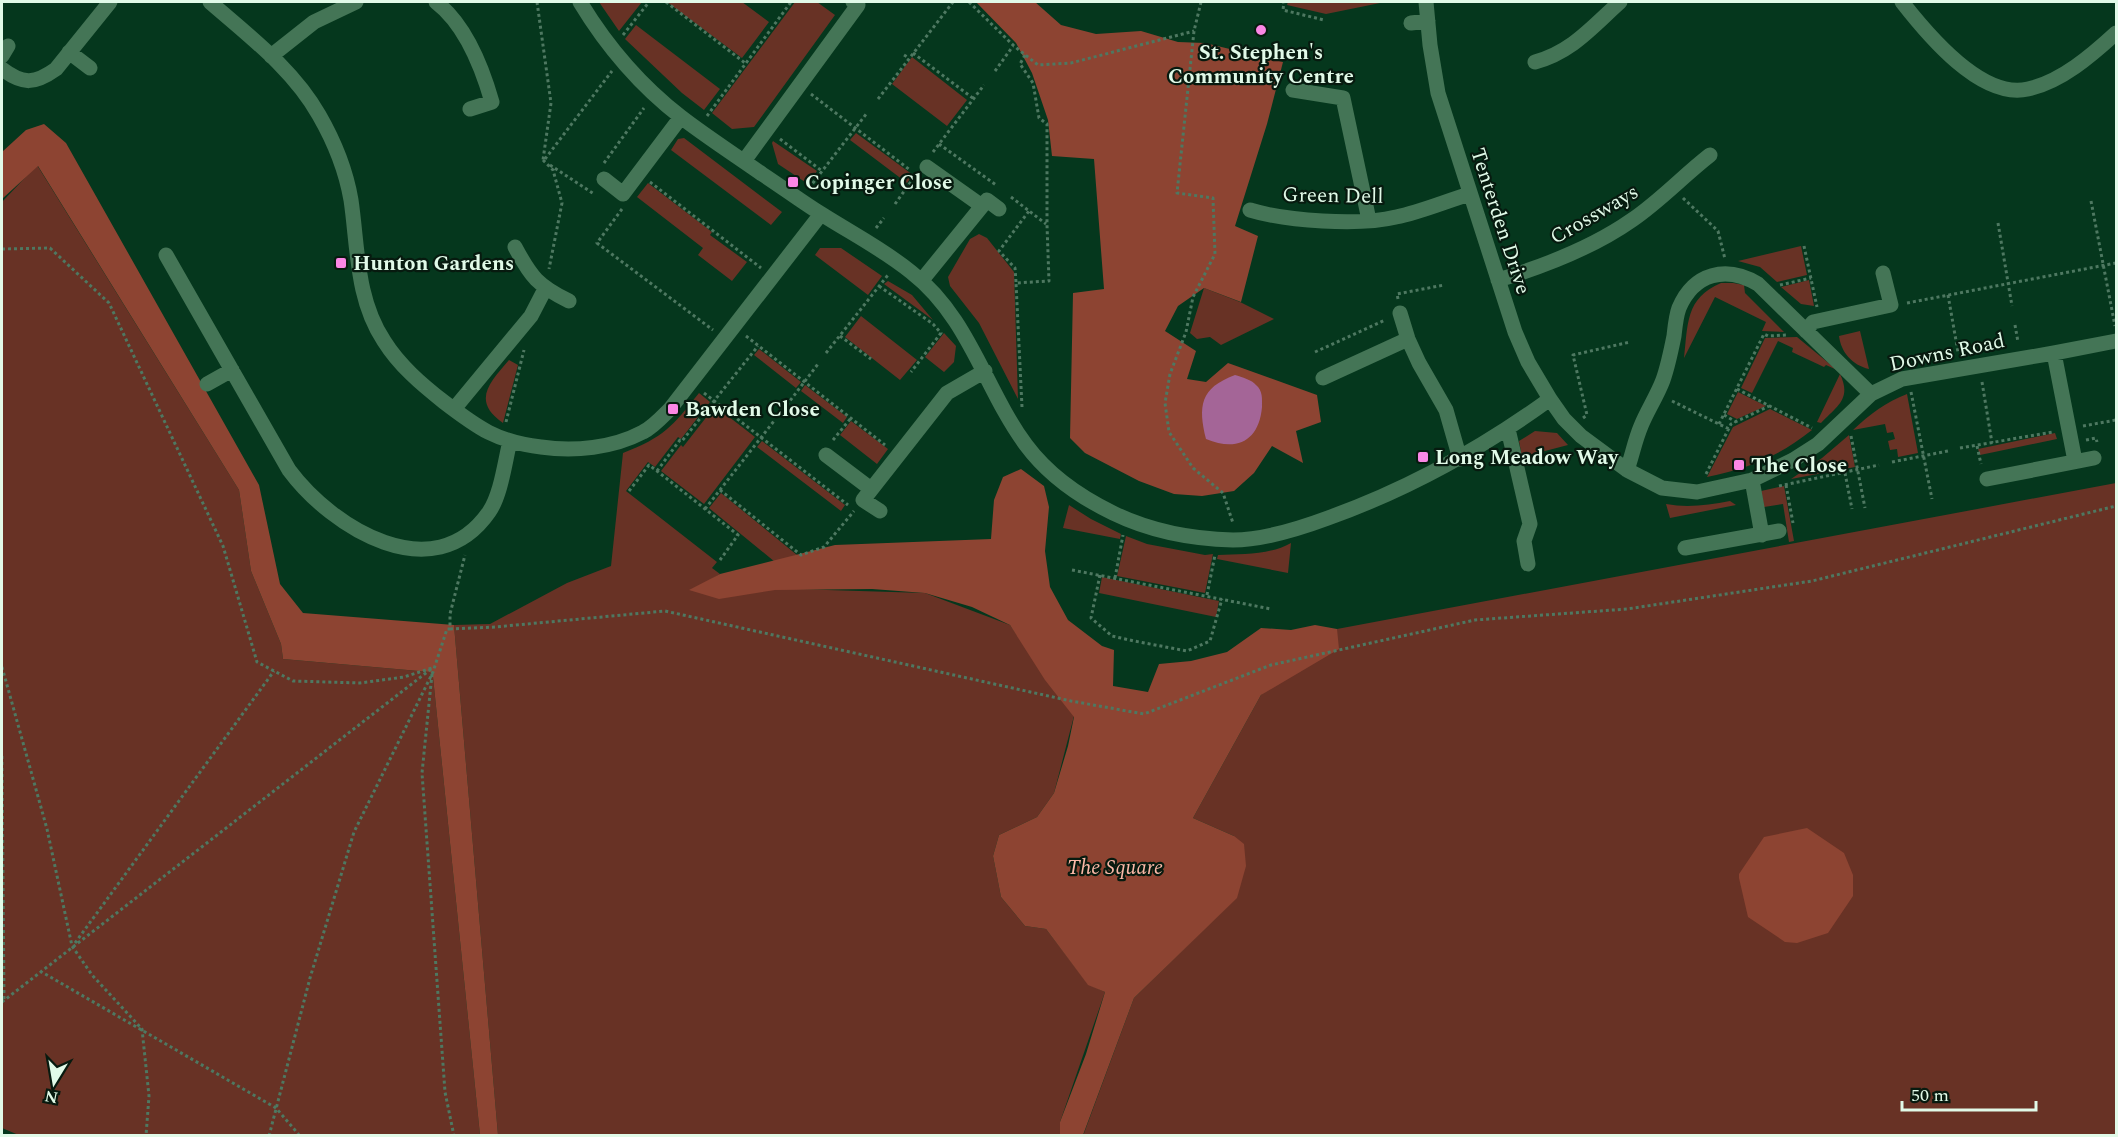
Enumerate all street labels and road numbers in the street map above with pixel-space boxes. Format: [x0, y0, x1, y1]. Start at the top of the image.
street label: Tenterden Drive [1461, 144, 1539, 299]
street label: Crossways [1544, 177, 1645, 253]
street label: Green Dell [1282, 179, 1384, 213]
street label: Downs Road [1887, 325, 2008, 381]

